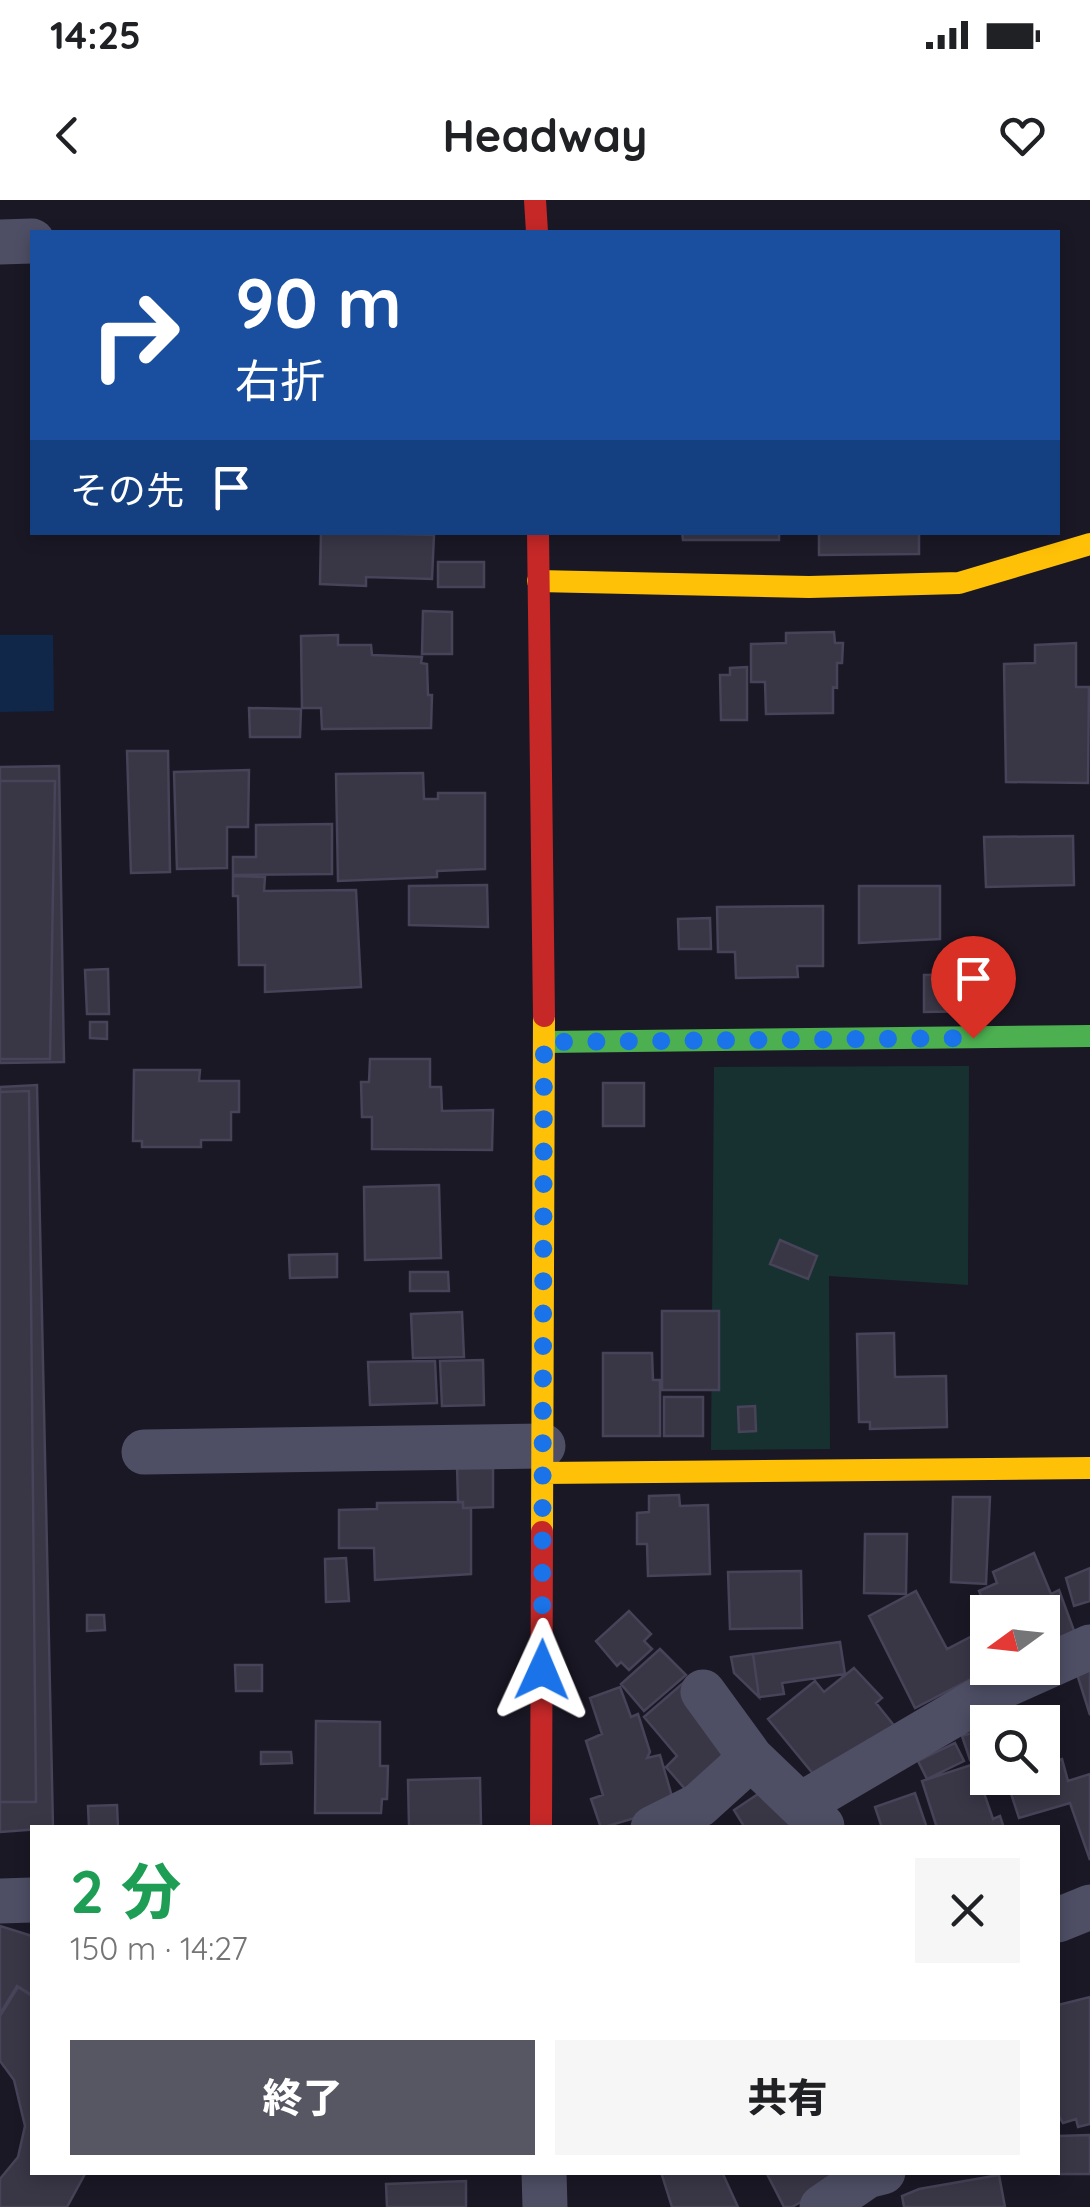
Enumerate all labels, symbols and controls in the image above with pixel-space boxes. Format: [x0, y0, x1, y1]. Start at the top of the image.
text: 14:25 [50, 11, 141, 59]
text: Headway [442, 107, 648, 163]
icon: back [40, 108, 95, 163]
icon: heart [995, 108, 1050, 163]
text: 90 m [235, 258, 402, 346]
icon: right [70, 270, 200, 400]
text: 右折 [235, 352, 325, 408]
icon: arrive [204, 460, 259, 515]
text: その先 [70, 466, 184, 514]
pin [931, 936, 1016, 1039]
icon: arrive [946, 951, 1001, 1006]
north arrow [970, 1595, 1060, 1685]
map controls [970, 1595, 1060, 1795]
position arrow [490, 1618, 594, 1722]
button: search [970, 1705, 1060, 1795]
text: 2 分 [70, 1853, 181, 1928]
button: close [915, 1858, 1020, 1963]
text: 150 m · 14:27 [70, 1928, 248, 1968]
button: 終了 [70, 2040, 535, 2155]
button: 共有 [555, 2040, 1020, 2155]

